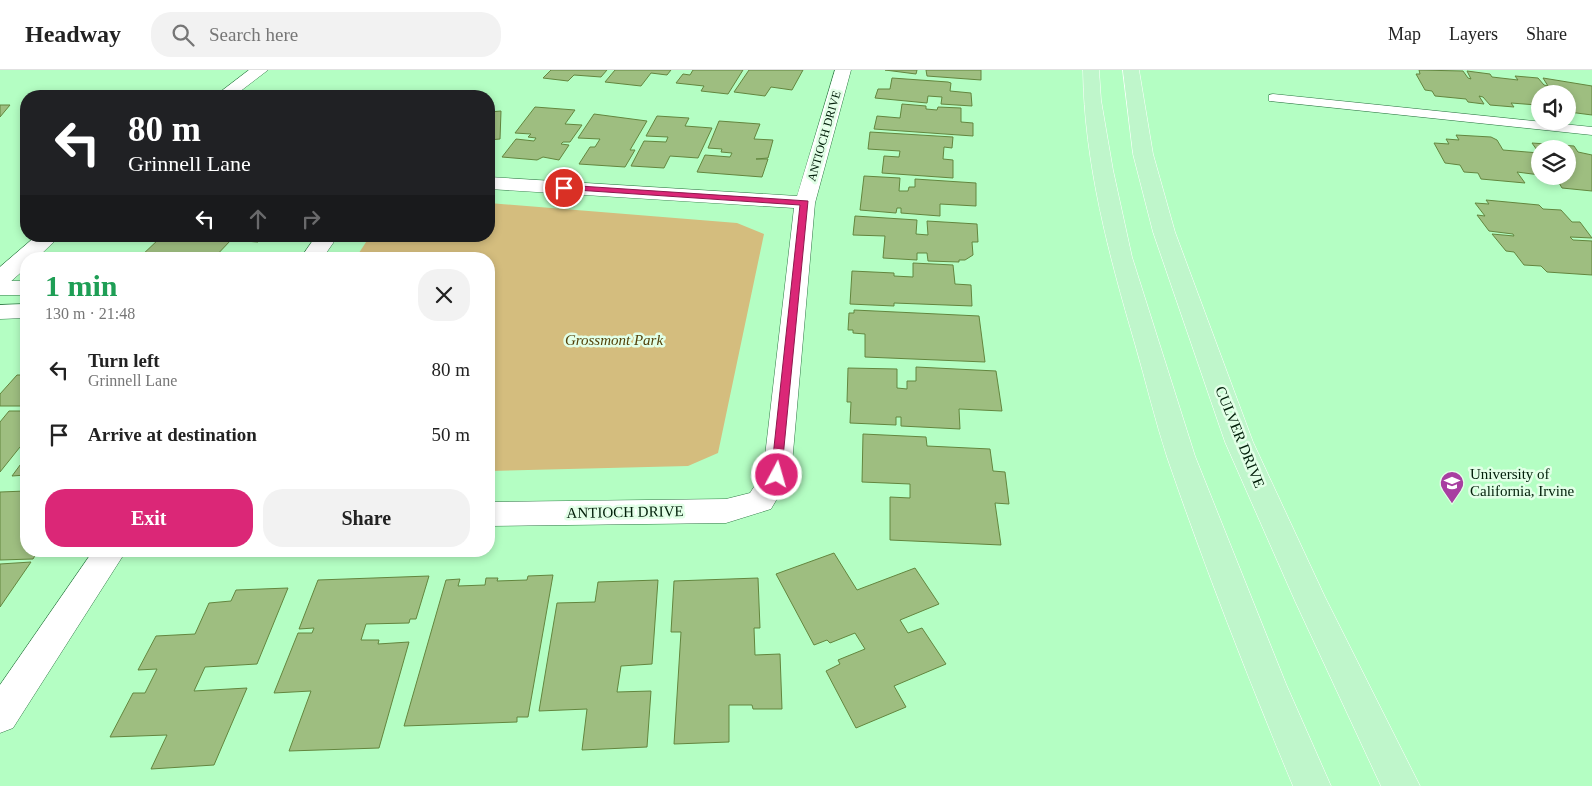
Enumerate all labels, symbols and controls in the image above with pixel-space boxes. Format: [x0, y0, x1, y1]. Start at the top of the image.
search box [151, 12, 501, 57]
text: Headway [25, 21, 121, 47]
icon: search [169, 21, 197, 49]
text: Search here [209, 24, 298, 45]
text: Map [1388, 24, 1421, 44]
text: Layers [1449, 24, 1498, 44]
text: Share [1526, 24, 1567, 44]
map controls [1531, 85, 1576, 185]
button: sound [1531, 85, 1576, 130]
street label: ANTIOCH DRIVE [804, 89, 844, 183]
icon: left [45, 110, 110, 175]
text: 80 m [128, 110, 201, 149]
button: layers [1531, 140, 1576, 185]
text: Grinnell Lane [128, 151, 251, 176]
pin [543, 167, 585, 209]
icon: arrive [550, 174, 578, 202]
icon: left [191, 205, 219, 233]
icon: ahead [244, 205, 272, 233]
icon: right [297, 205, 325, 233]
text: 1 min [45, 269, 118, 302]
button: close [418, 269, 470, 321]
text: 130 m · 21:48 [45, 305, 135, 322]
park label: Grossmont Park [565, 332, 663, 348]
text: Turn left [88, 350, 160, 371]
icon: left [45, 356, 73, 384]
text: 80 m [431, 359, 470, 380]
text: Grinnell Lane [88, 372, 177, 389]
street label: CULVER DRIVE [1212, 384, 1268, 490]
icon: arrive [45, 421, 73, 449]
text: Arrive at destination [88, 424, 257, 445]
text: 50 m [431, 424, 470, 445]
position arrow [750, 448, 802, 500]
place label: University of California, Irvine [1470, 466, 1574, 499]
school or university icon: University of California, Irvine [1439, 470, 1465, 504]
button: Exit [45, 489, 253, 547]
button: Share [263, 489, 470, 547]
street label: ANTIOCH DRIVE [566, 503, 684, 521]

